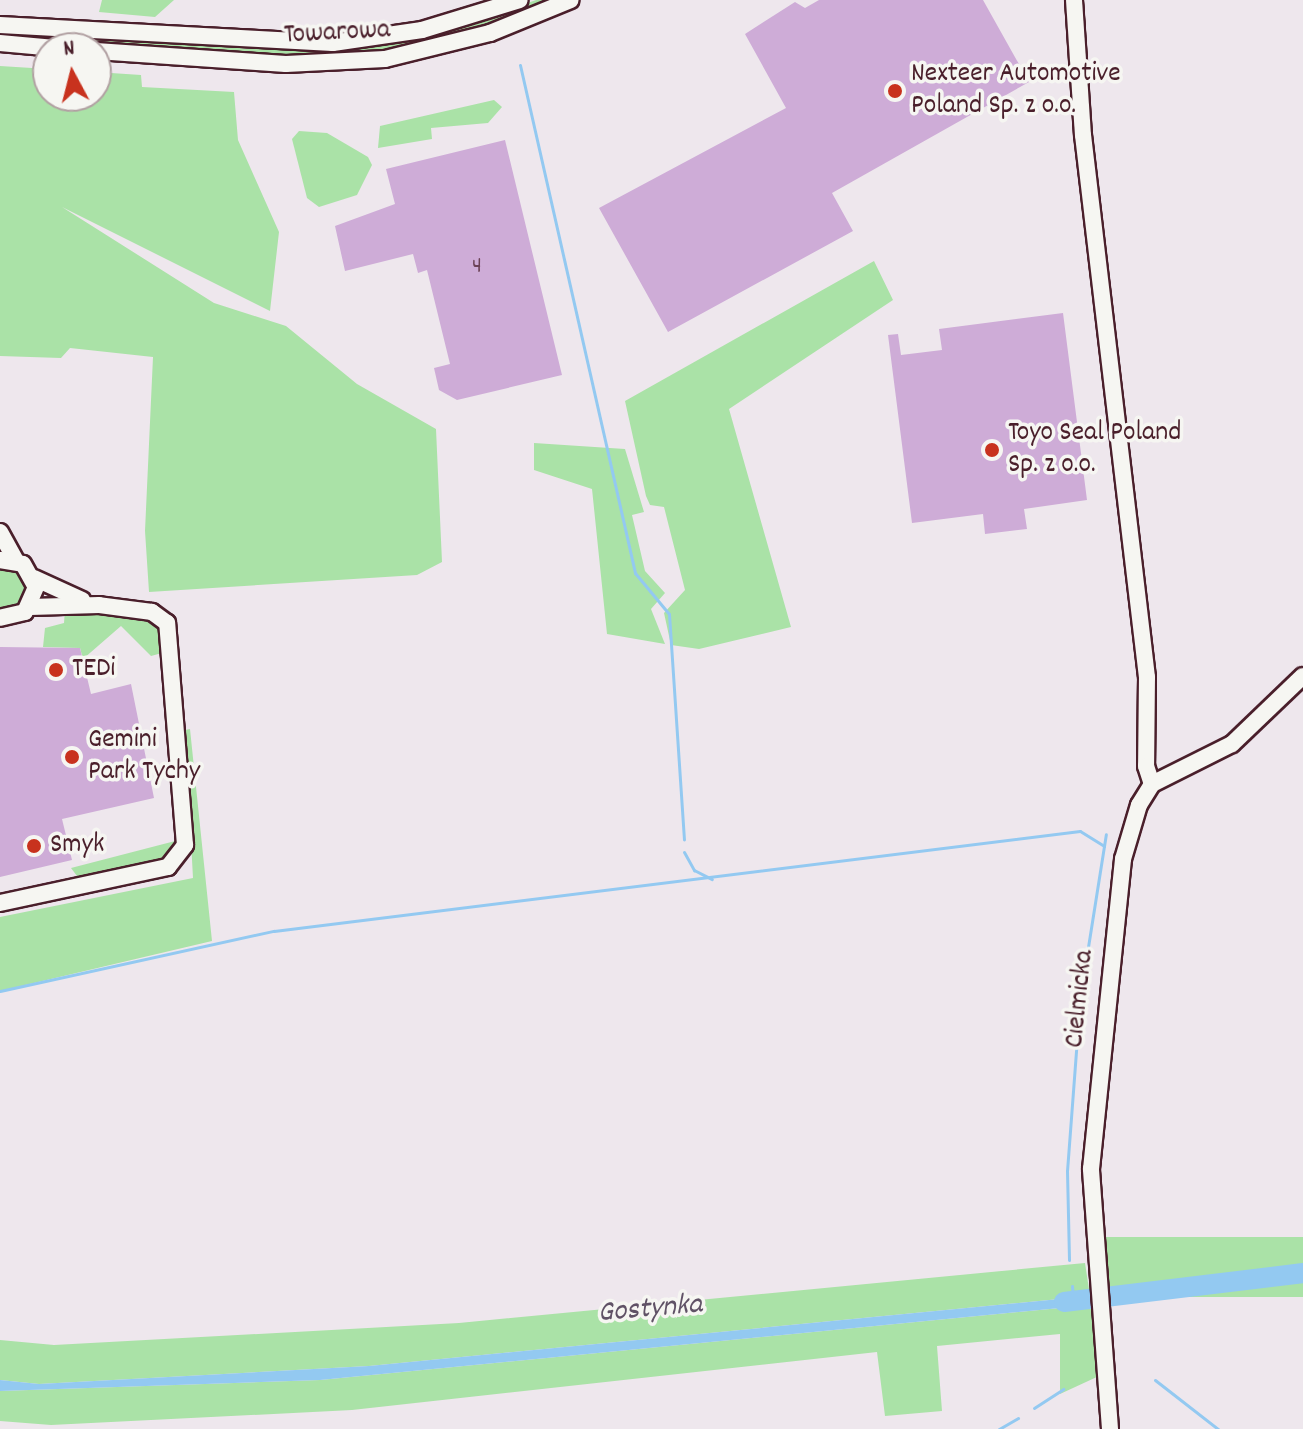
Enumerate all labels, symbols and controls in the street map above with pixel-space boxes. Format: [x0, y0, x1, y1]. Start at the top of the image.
street label: Towarowa [283, 14, 391, 54]
north arrow [32, 32, 112, 112]
text: N [62, 34, 77, 66]
place label: Nexteer Automotive Poland Sp. z o.o. [911, 58, 1121, 124]
marker: Nexteer Automotive Poland Sp. z o.o. [886, 82, 904, 100]
house number: 4 [472, 254, 482, 282]
place label: Toyo Seal Poland Sp. z o.o. [1008, 417, 1181, 483]
marker: Toyo Seal Poland Sp. z o.o. [983, 441, 1001, 459]
place label: TEDi [72, 653, 115, 687]
marker: TEDi [47, 661, 65, 679]
place label: Gemini Park Tychy [88, 724, 200, 790]
marker: Gemini Park Tychy [63, 748, 81, 766]
place label: Smyk [50, 829, 104, 863]
marker: Smyk [25, 837, 43, 855]
street label: Cielmicka [1059, 948, 1103, 1050]
water label: Gostynka [596, 1289, 704, 1333]

